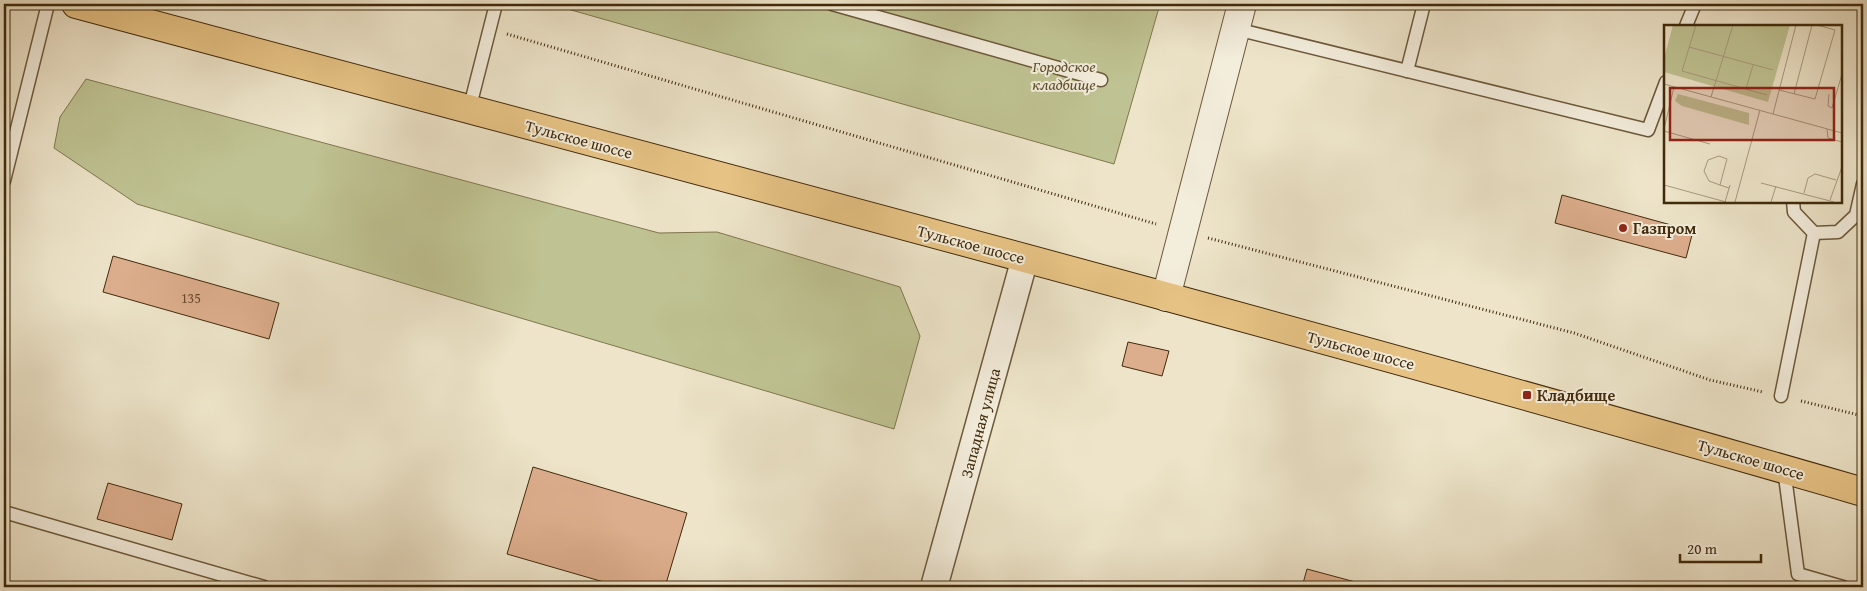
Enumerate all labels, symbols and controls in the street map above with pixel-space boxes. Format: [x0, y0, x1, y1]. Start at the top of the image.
inset map [1664, 25, 1842, 202]
park label: Городское кладбище [1031, 54, 1096, 96]
street label: Тульское шоссе [523, 113, 635, 165]
place label: Газпром [1633, 216, 1696, 240]
street label: Тульское шоссе [915, 218, 1027, 270]
marker: Газпром [1617, 222, 1629, 234]
house number: 135 [181, 288, 201, 308]
street label: Тульское шоссе [1305, 324, 1417, 376]
street label: Западная улица [954, 365, 1006, 481]
place label: Кладбище [1537, 383, 1615, 407]
marker: Кладбище [1521, 389, 1533, 401]
street label: Тульское шоссе [1695, 432, 1807, 486]
scale bar [1680, 531, 1761, 563]
text: 20 m [1687, 538, 1718, 559]

